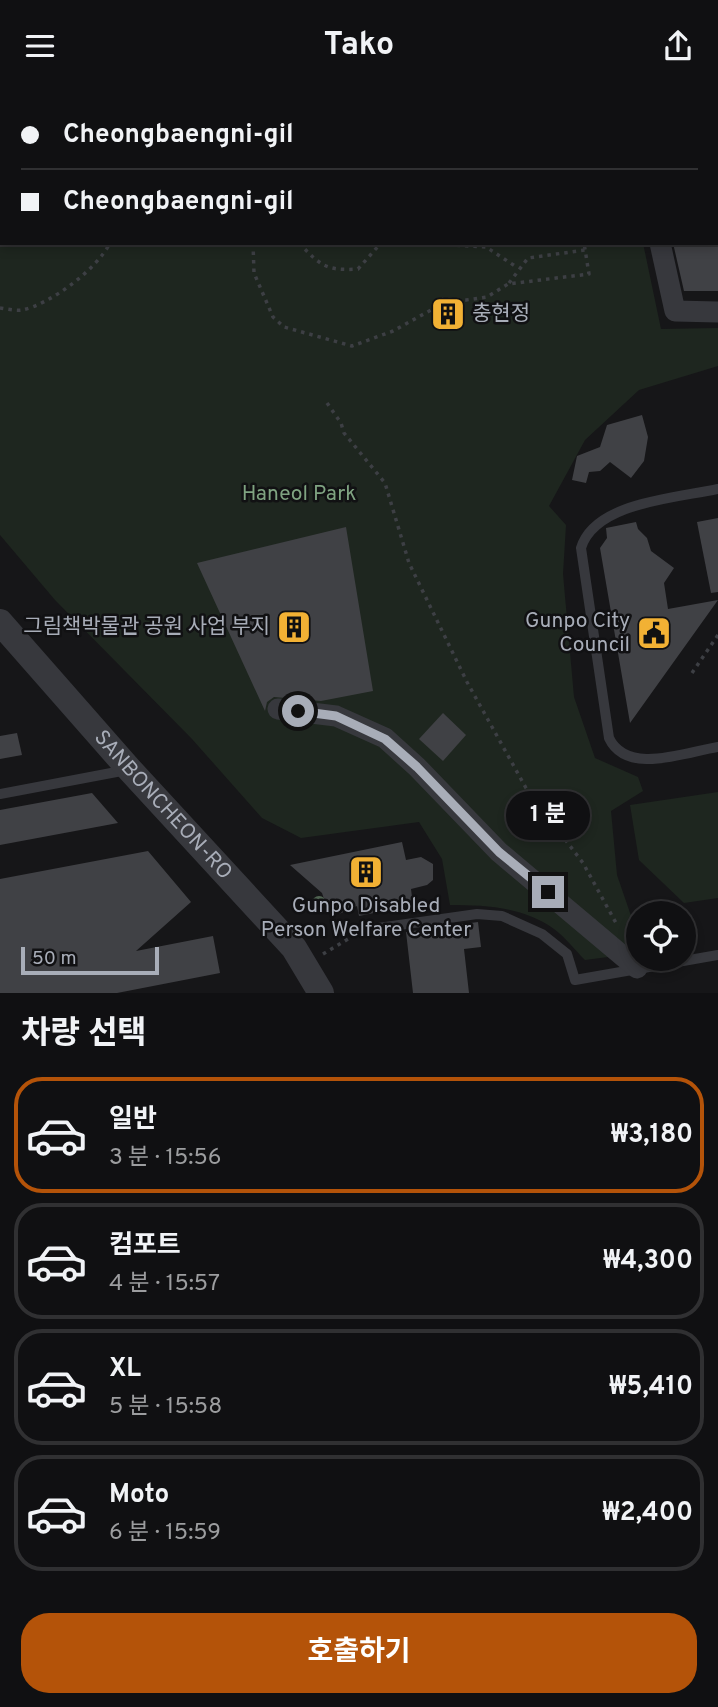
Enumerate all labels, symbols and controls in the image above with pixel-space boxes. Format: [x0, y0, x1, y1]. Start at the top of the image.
text: Tako [324, 26, 394, 66]
icon: menu [21, 27, 59, 65]
icon: share [659, 27, 697, 65]
text: Cheongbaengni-gil [63, 119, 294, 152]
text: Cheongbaengni-gil [63, 186, 294, 219]
building icon: 충현정 [429, 295, 467, 333]
place label: 충현정 [472, 301, 530, 328]
park label: Haneol Park [242, 481, 356, 508]
building icon: 그림책박물관 공원 사업 부지 [275, 608, 313, 646]
place label: Gunpo City Council [525, 608, 630, 659]
place label: 그림책박물관 공원 사업 부지 [23, 614, 270, 641]
public building icon: Gunpo City Council [635, 614, 673, 652]
route start [282, 695, 314, 727]
street label: SANBONCHEON-RO [88, 725, 238, 886]
callout: 1 분 [506, 791, 590, 839]
text: 1 분 [530, 801, 566, 830]
building icon: Gunpo Disabled Person Welfare Center [347, 853, 385, 891]
route end [532, 876, 564, 908]
place label: Gunpo Disabled Person Welfare Center [261, 893, 471, 944]
map controls [626, 901, 696, 971]
button: locate [626, 901, 696, 971]
scale bar [21, 944, 159, 976]
text: 50 m [32, 947, 77, 971]
text: 차량 선택 [21, 1015, 147, 1055]
icon: car [25, 1104, 88, 1167]
text: 일반 [109, 1104, 157, 1137]
text: ₩3,180 [611, 1119, 693, 1152]
text: 3 분 · 15:56 [109, 1144, 221, 1173]
icon: car [25, 1230, 88, 1293]
text: 컴포트 [109, 1230, 181, 1263]
text: ₩4,300 [603, 1245, 693, 1278]
text: 4 분 · 15:57 [109, 1270, 220, 1299]
text: XL [109, 1353, 141, 1386]
icon: car [25, 1356, 88, 1419]
text: ₩5,410 [609, 1371, 693, 1404]
text: 5 분 · 15:58 [109, 1393, 222, 1422]
text: Moto [109, 1479, 169, 1512]
icon: car [25, 1482, 88, 1545]
text: ₩2,400 [603, 1497, 693, 1530]
text: 6 분 · 15:59 [109, 1519, 221, 1548]
button: 호출하기 [21, 1613, 697, 1693]

